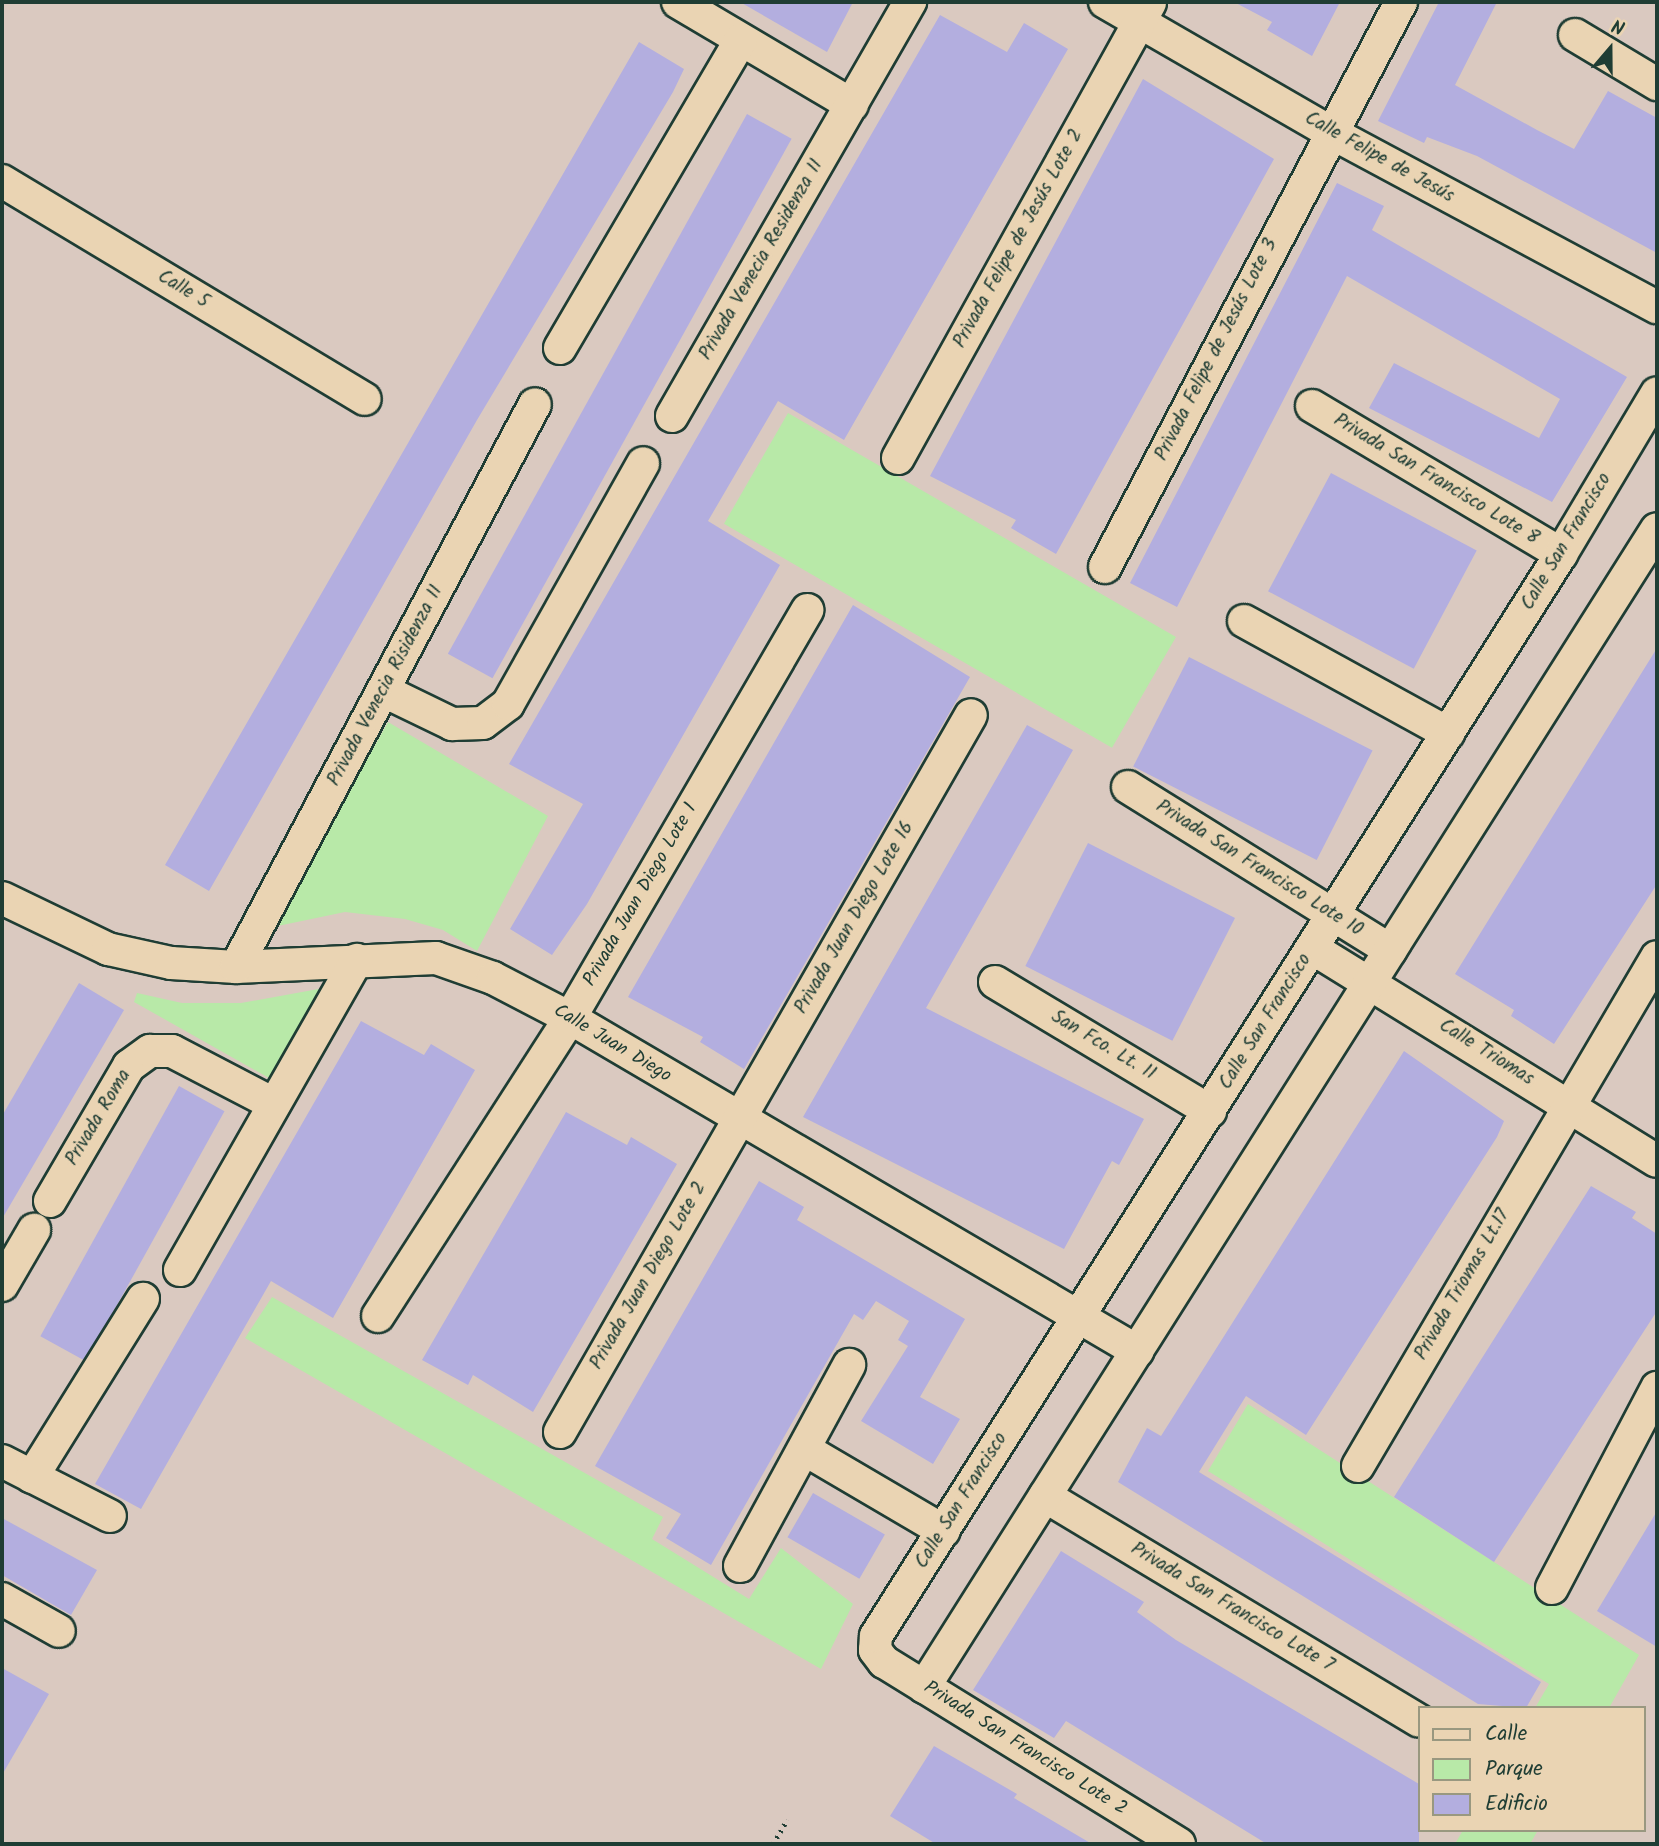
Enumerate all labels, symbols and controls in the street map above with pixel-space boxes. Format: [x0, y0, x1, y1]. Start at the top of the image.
text: N [1606, 13, 1628, 45]
north arrow [1575, 14, 1645, 84]
street label: Calle Felipe de Jesús [1300, 108, 1458, 208]
street label: Privada Felipe de Jesús Lote 2 [949, 126, 1089, 352]
street label: Privada Venecia Residenza II [695, 156, 829, 364]
street label: Privada Felipe de Jesús Lote 3 [1151, 235, 1283, 465]
street label: Calle 5 [153, 266, 213, 314]
street label: Privada San Francisco Lote 8 [1329, 410, 1543, 550]
street label: Calle San Francisco [1517, 469, 1617, 615]
street label: Privada Venecia Risidenza II [323, 582, 449, 790]
street label: Privada San Francisco Lote 10 [1151, 796, 1367, 942]
street label: Privada Juan Diego Lote 1 [579, 799, 703, 991]
street label: Privada Juan Diego Lote 16 [791, 818, 919, 1018]
street label: Calle San Francisco [1215, 950, 1317, 1094]
street label: Calle Juan Diego [549, 1000, 675, 1088]
street label: San Fco. Lt. 11 [1047, 1006, 1159, 1086]
street label: Calle Triomas [1434, 1015, 1538, 1091]
street label: Privada Roma [61, 1066, 137, 1170]
street label: Privada Juan Diego Lote 2 [586, 1178, 712, 1374]
street label: Privada Triomas Lt.17 [1411, 1206, 1515, 1364]
street label: Calle San Francisco [911, 1429, 1013, 1573]
street label: Privada San Francisco Lote 7 [1126, 1538, 1338, 1678]
street label: Privada San Francisco Lote 2 [919, 1677, 1131, 1821]
legend [1418, 1706, 1645, 1832]
text: Calle [1485, 1718, 1527, 1751]
text: Parque [1485, 1753, 1543, 1786]
text: Edificio [1485, 1788, 1548, 1821]

